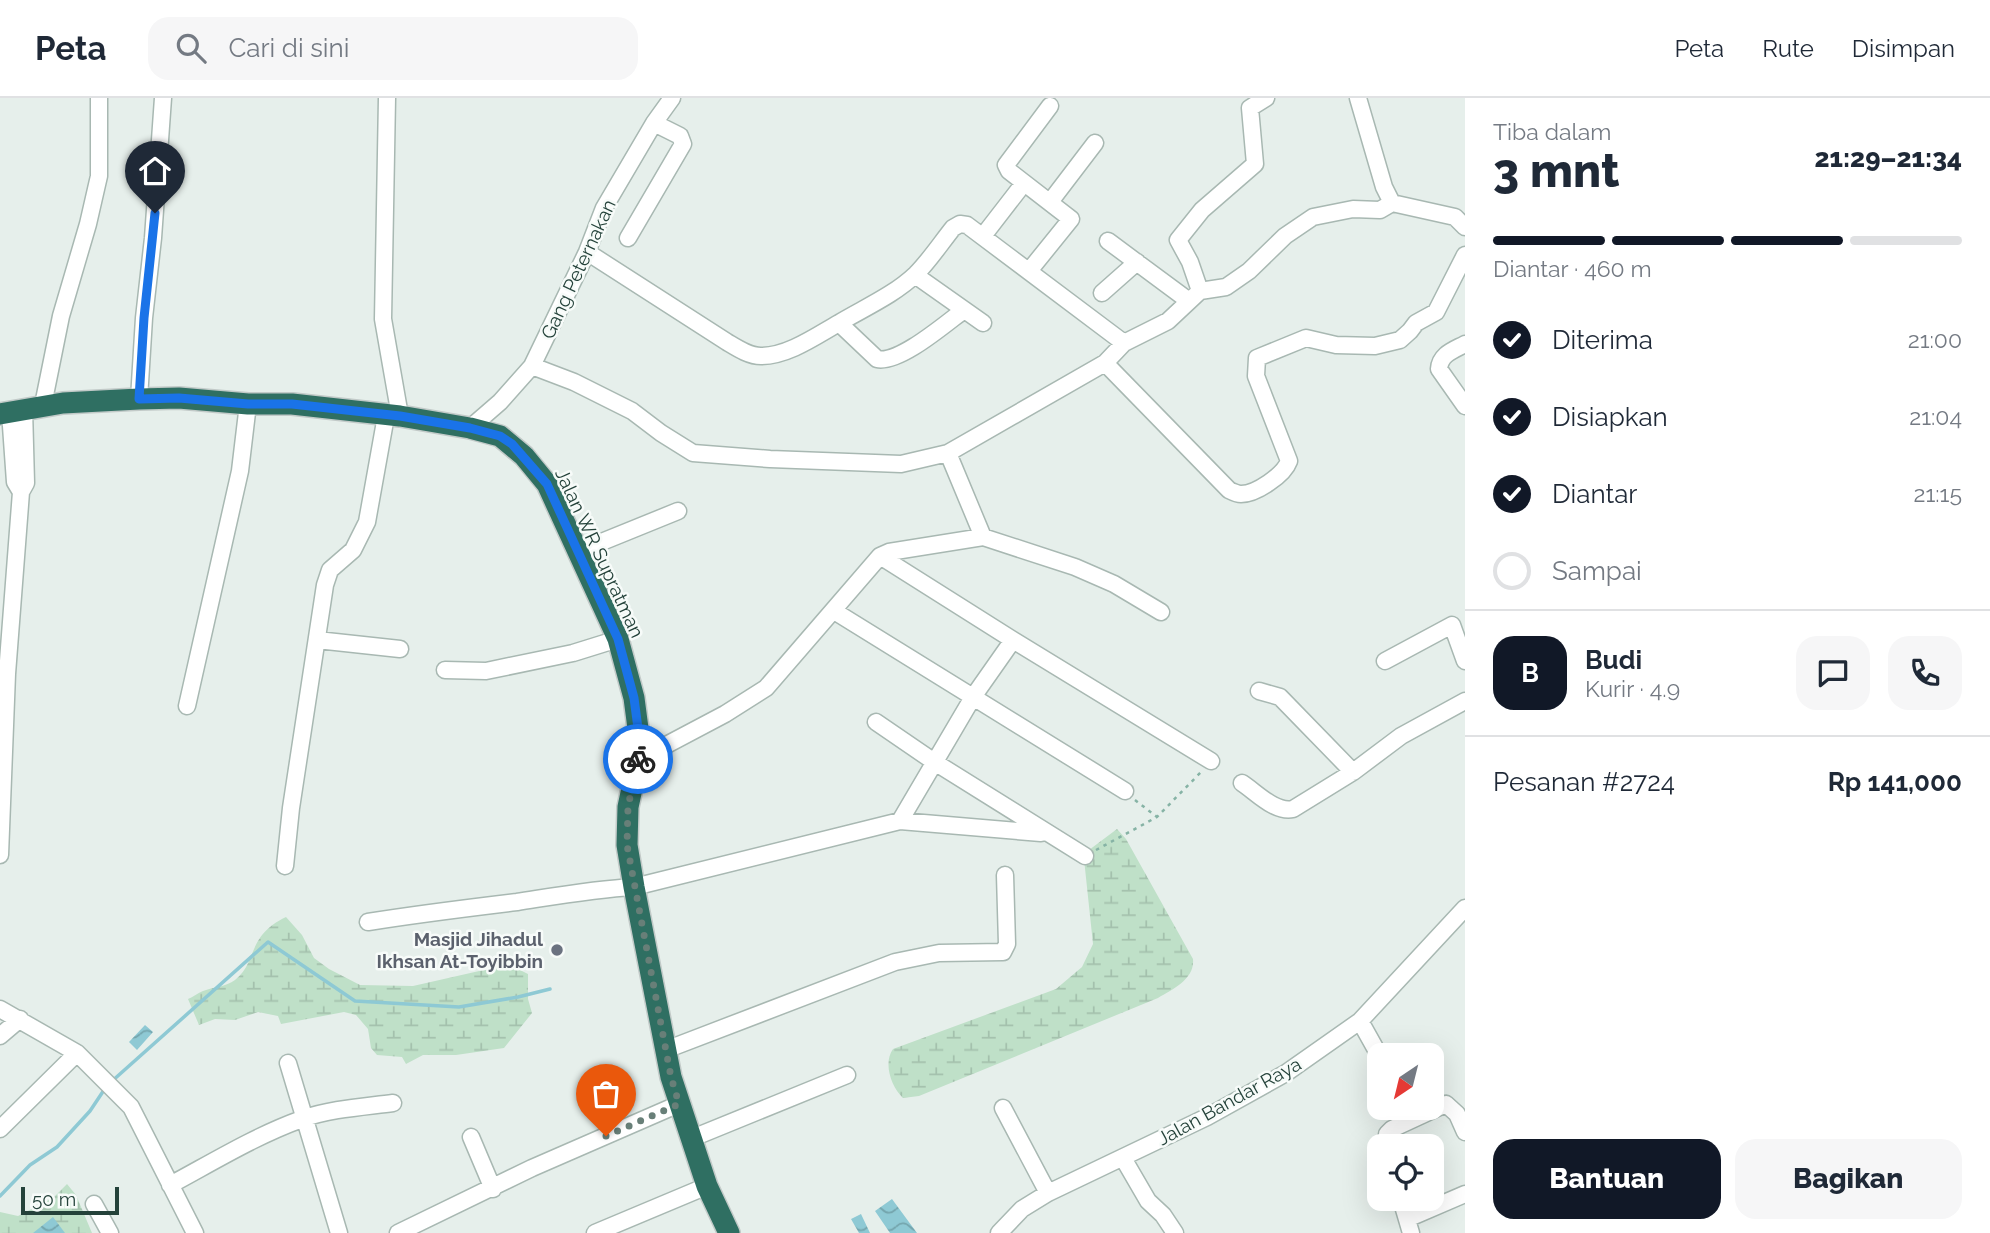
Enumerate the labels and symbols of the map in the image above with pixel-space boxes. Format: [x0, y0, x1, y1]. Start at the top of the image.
pin [125, 141, 185, 213]
street label: Gang Peternakan [536, 196, 620, 342]
street label: Jalan WR Supratman [551, 465, 649, 641]
courier [603, 724, 673, 794]
place label: Masjid Jihadul Ikhsan At-Toyibbin [377, 928, 544, 972]
marker: Masjid Jihadul Ikhsan At-Toyibbin [549, 942, 565, 958]
north arrow [1367, 1043, 1444, 1120]
street label: Jalan Bandar Raya [1153, 1052, 1305, 1150]
pin [576, 1064, 636, 1136]
scale bar [21, 1184, 119, 1216]

